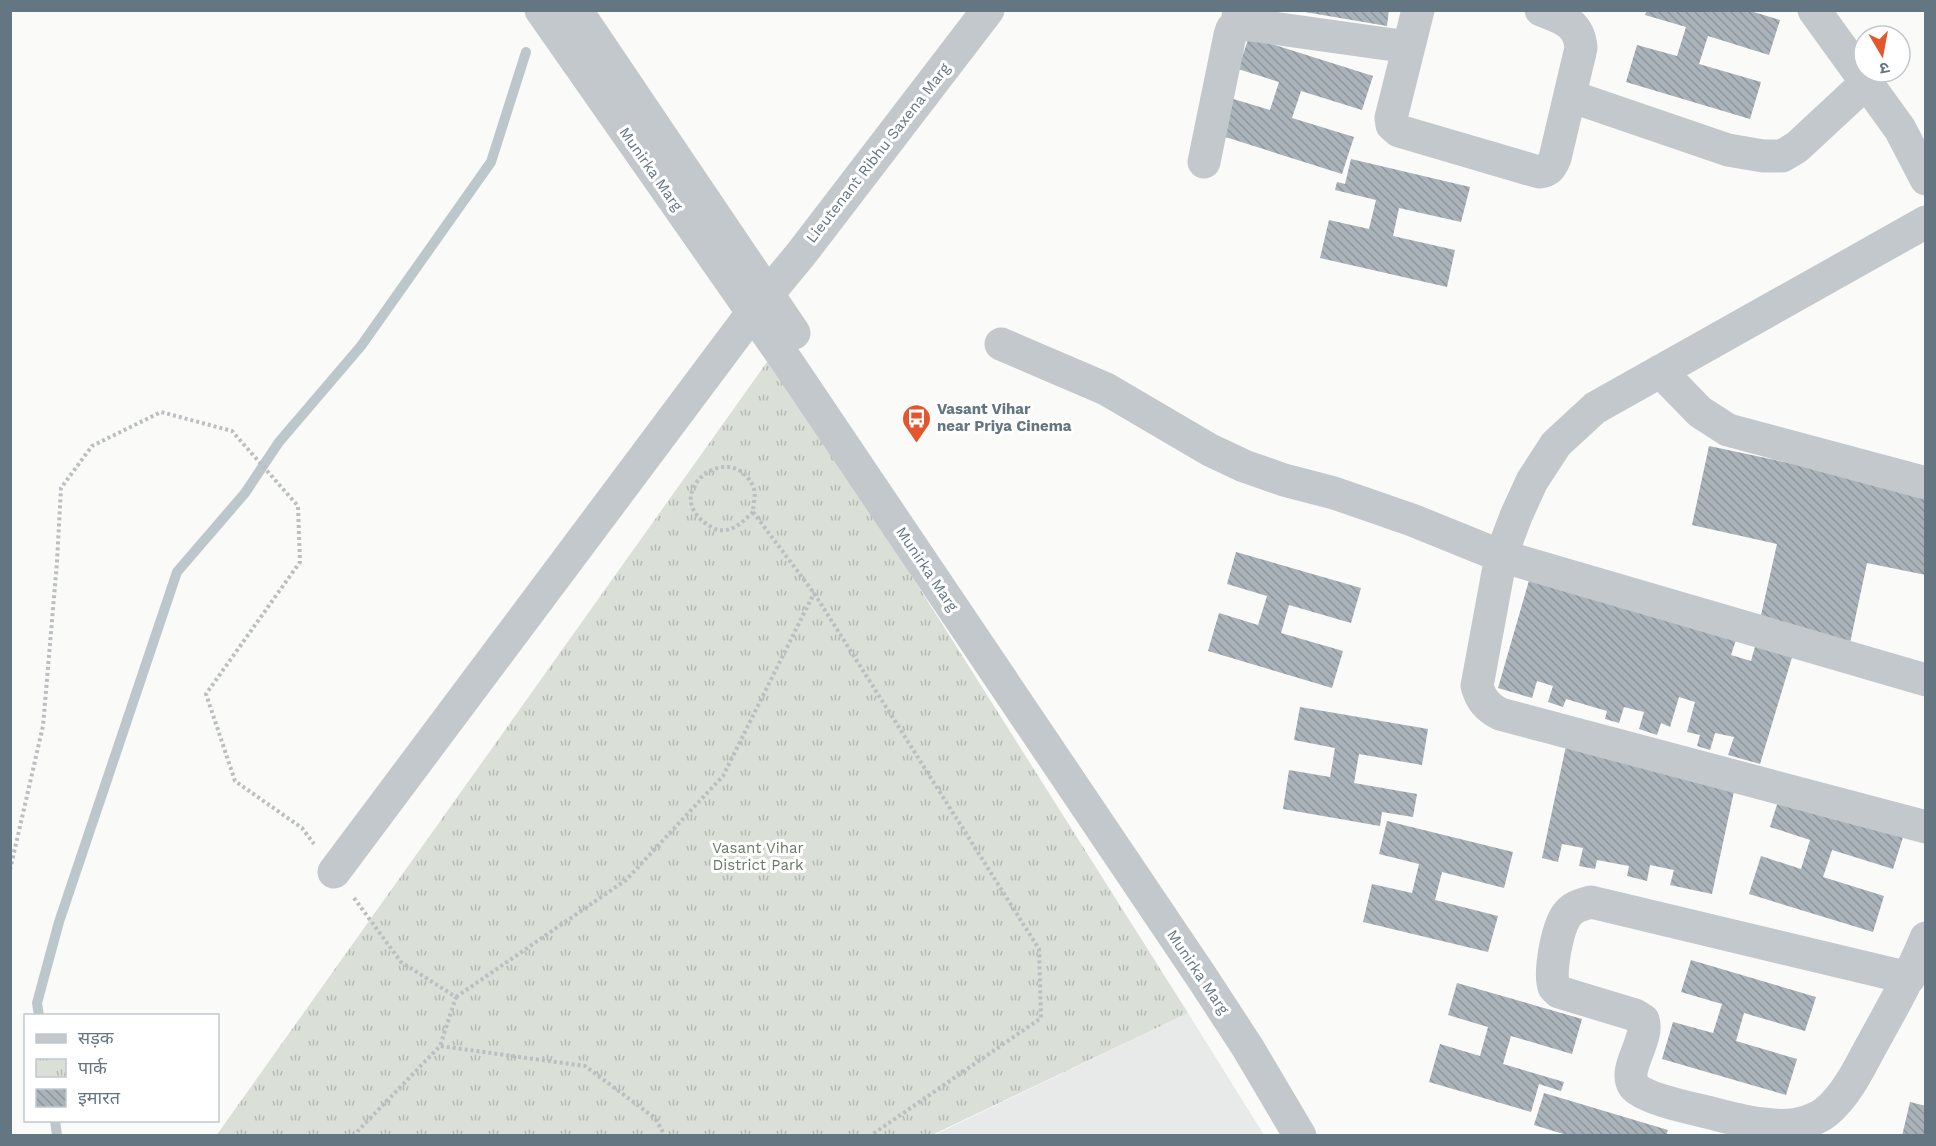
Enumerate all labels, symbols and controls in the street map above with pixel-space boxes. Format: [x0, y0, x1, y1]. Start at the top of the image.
north arrow [1852, 24, 1912, 84]
text: उ [1878, 58, 1891, 79]
street label: Lieutenant Ribhu Saxena Marg [802, 60, 954, 246]
street label: Munirka Marg [616, 124, 686, 214]
place label: Vasant Vihar near Priya Cinema [937, 400, 1072, 435]
bus stop icon: Vasant Vihar near Priya Cinema [900, 402, 932, 444]
street label: Munirka Marg [892, 523, 962, 615]
park label: Vasant Vihar District Park [712, 839, 804, 874]
street label: Munirka Marg [1163, 926, 1233, 1018]
legend [24, 1014, 219, 1122]
text: सड़क [78, 1027, 115, 1048]
text: पार्क [78, 1057, 108, 1078]
text: इमारत [78, 1087, 121, 1108]

